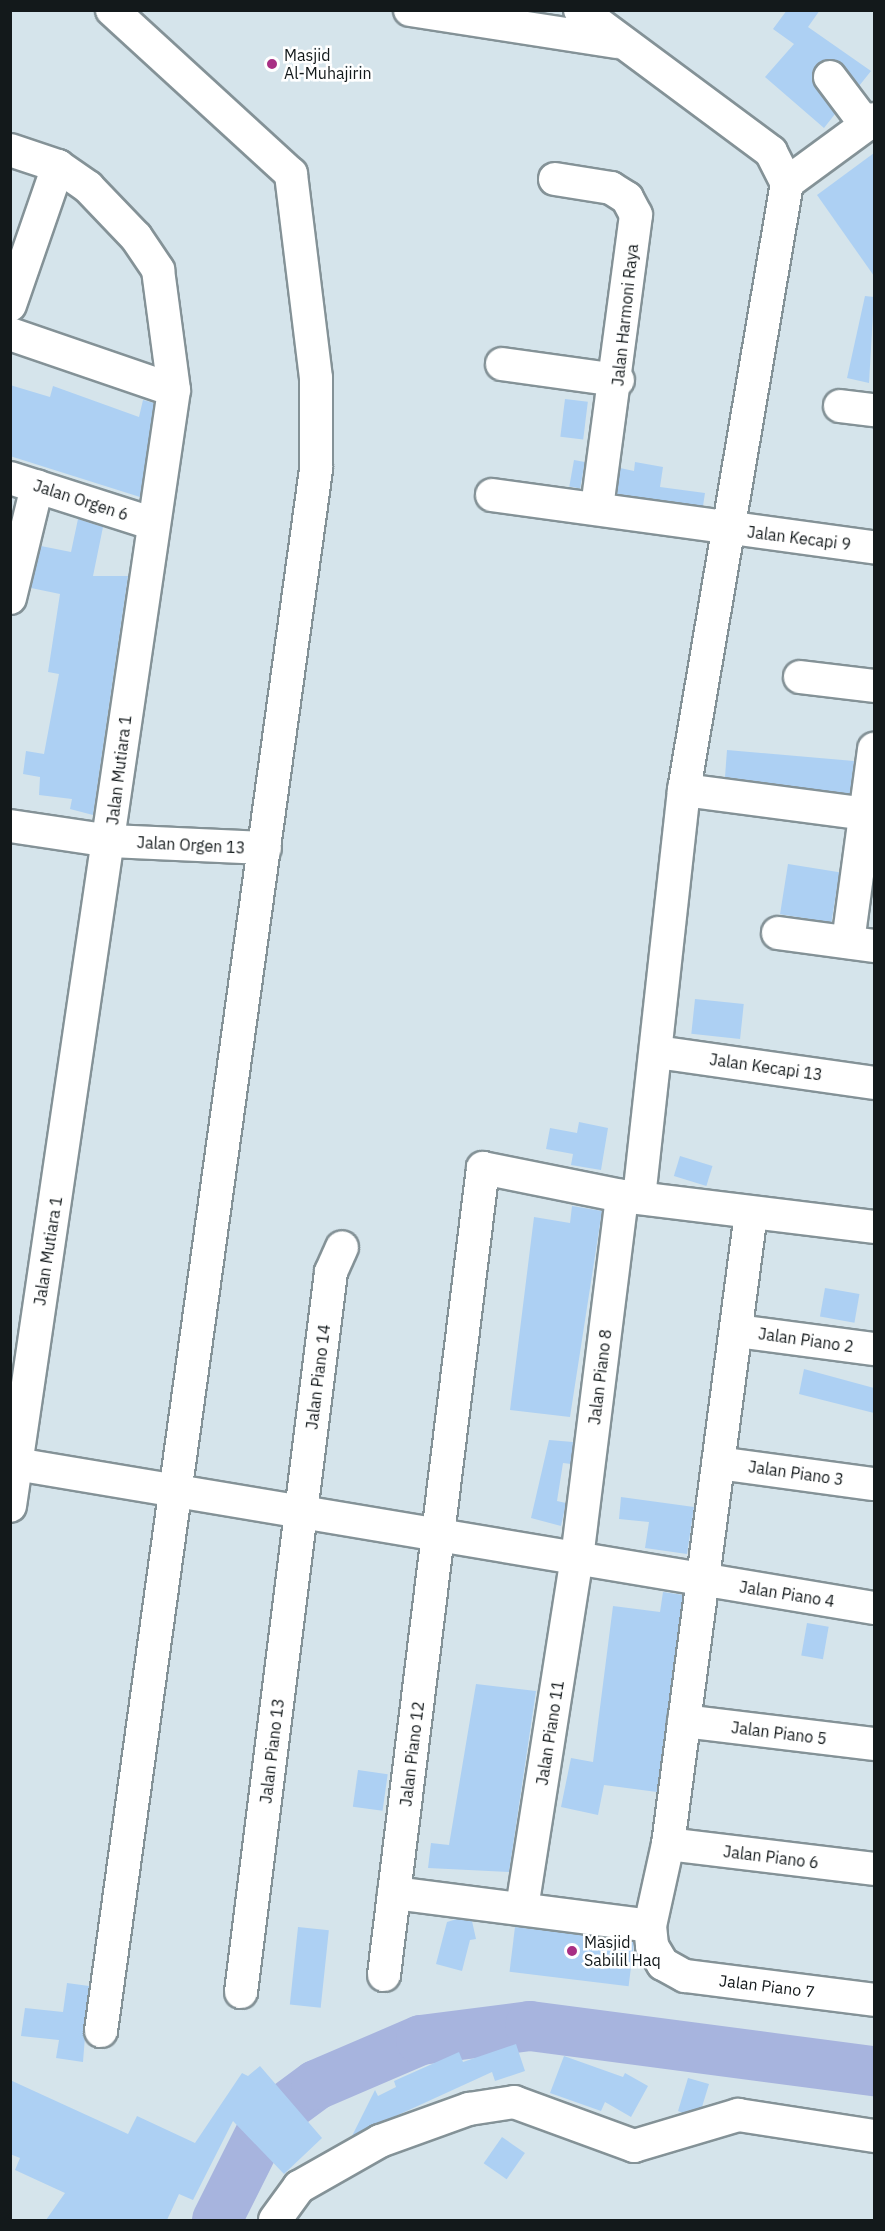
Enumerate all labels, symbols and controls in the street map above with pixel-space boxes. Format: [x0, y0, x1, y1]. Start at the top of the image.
place label: Masjid Al-Muhajirin [284, 45, 372, 83]
marker: Masjid Al-Muhajirin [265, 57, 279, 71]
street label: Jalan Harmoni Raya [608, 243, 642, 387]
street label: Jalan Orgen 6 [31, 476, 131, 524]
street label: Jalan Kecapi 9 [746, 522, 852, 554]
street label: Jalan Mutiara 1 [103, 714, 135, 826]
street label: Jalan Orgen 13 [136, 833, 246, 857]
street label: Jalan Kecapi 13 [708, 1050, 824, 1084]
street label: Jalan Mutiara 1 [30, 1195, 66, 1307]
street label: Jalan Piano 14 [302, 1323, 334, 1431]
street label: Jalan Piano 2 [757, 1324, 855, 1356]
street label: Jalan Piano 8 [585, 1328, 615, 1426]
street label: Jalan Piano 3 [747, 1457, 845, 1489]
street label: Jalan Piano 4 [738, 1577, 836, 1611]
street label: Jalan Piano 11 [532, 1679, 568, 1787]
street label: Jalan Piano 13 [256, 1697, 288, 1805]
street label: Jalan Piano 12 [396, 1700, 428, 1808]
street label: Jalan Piano 5 [730, 1718, 828, 1748]
street label: Jalan Piano 6 [722, 1842, 820, 1872]
place label: Masjid Sabilil Haq [584, 1932, 661, 1970]
marker: Masjid Sabilil Haq [565, 1944, 579, 1958]
street label: Jalan Piano 7 [718, 1971, 816, 2001]

